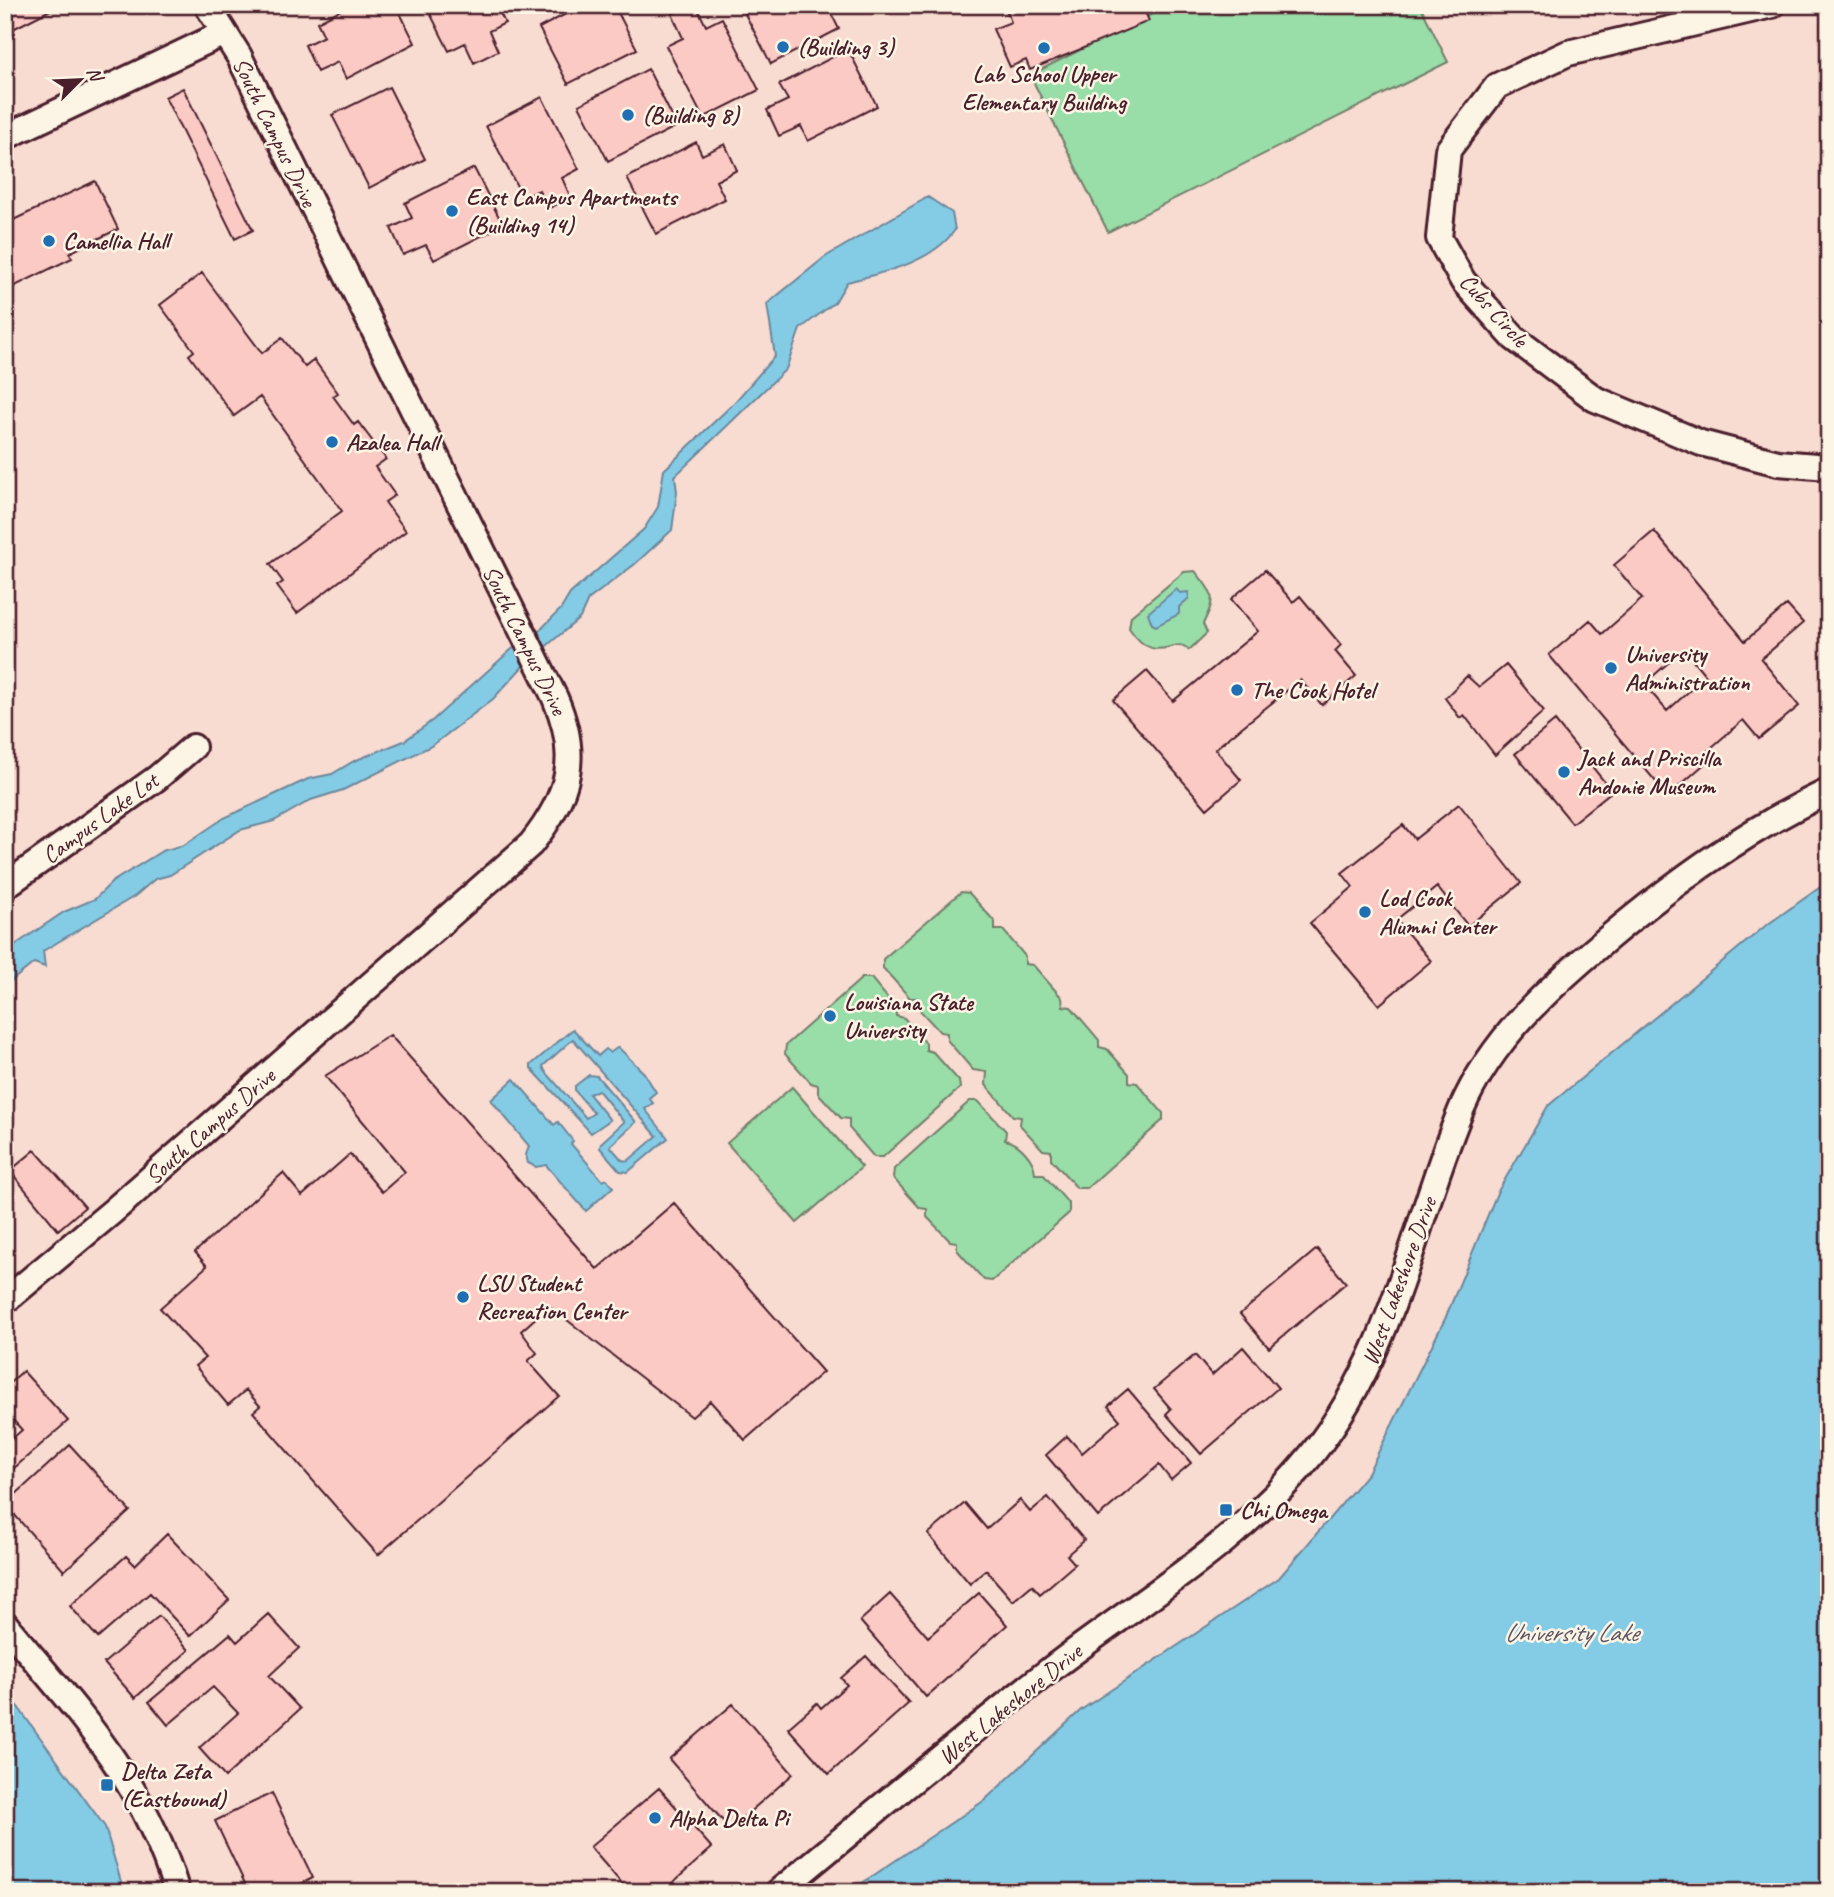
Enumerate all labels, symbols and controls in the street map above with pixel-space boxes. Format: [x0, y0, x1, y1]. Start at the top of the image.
place label: (Building 3) [797, 32, 896, 62]
marker: (Building 3) [775, 39, 791, 55]
marker: Lab School Upper Elementary Building [1036, 40, 1052, 56]
north arrow [46, 46, 116, 116]
street label: South Campus Drive [226, 52, 325, 214]
place label: Lab School Upper Elementary Building [962, 59, 1128, 117]
text: N [81, 63, 109, 87]
place label: (Building 8) [642, 100, 741, 130]
marker: (Building 8) [620, 107, 636, 123]
place label: East Campus Apartments (Building 14) [466, 182, 679, 240]
marker: East Campus Apartments (Building 14) [444, 203, 460, 219]
place label: Camellia Hall [63, 226, 173, 256]
marker: Camellia Hall [41, 233, 57, 249]
street label: Cubs Circle [1453, 267, 1536, 355]
place label: Azalea Hall [346, 427, 443, 457]
marker: Azalea Hall [324, 434, 340, 450]
street label: South Campus Drive [476, 560, 575, 722]
place label: University Administration [1625, 639, 1751, 697]
marker: University Administration [1603, 660, 1619, 676]
place label: The Cook Hotel [1251, 675, 1379, 705]
marker: The Cook Hotel [1229, 682, 1245, 698]
place label: Jack and Priscilla Andonie Museum [1576, 743, 1723, 801]
marker: Jack and Priscilla Andonie Museum [1556, 764, 1572, 780]
street label: Campus Lake Lot [36, 765, 166, 870]
place label: Lod Cook Alumni Center [1379, 883, 1498, 941]
marker: Lod Cook Alumni Center [1357, 904, 1373, 920]
place label: Louisiana State University [844, 987, 975, 1045]
marker: Louisiana State University [822, 1008, 838, 1024]
street label: South Campus Drive [139, 1060, 283, 1191]
street label: West Lakeshore Drive [1355, 1191, 1444, 1369]
place label: LSU Student Recreation Center [477, 1268, 629, 1326]
marker: LSU Student Recreation Center [455, 1289, 471, 1305]
place label: Chi Omega [1240, 1495, 1329, 1525]
marker: Chi Omega [1218, 1502, 1234, 1518]
water label: University Lake [1504, 1616, 1641, 1649]
street label: West Lakeshore Drive [932, 1635, 1090, 1771]
place label: Delta Zeta (Eastbound) [121, 1756, 228, 1814]
marker: Delta Zeta (Eastbound) [99, 1777, 115, 1793]
place label: Alpha Delta Pi [669, 1803, 792, 1833]
marker: Alpha Delta Pi [647, 1810, 663, 1826]

